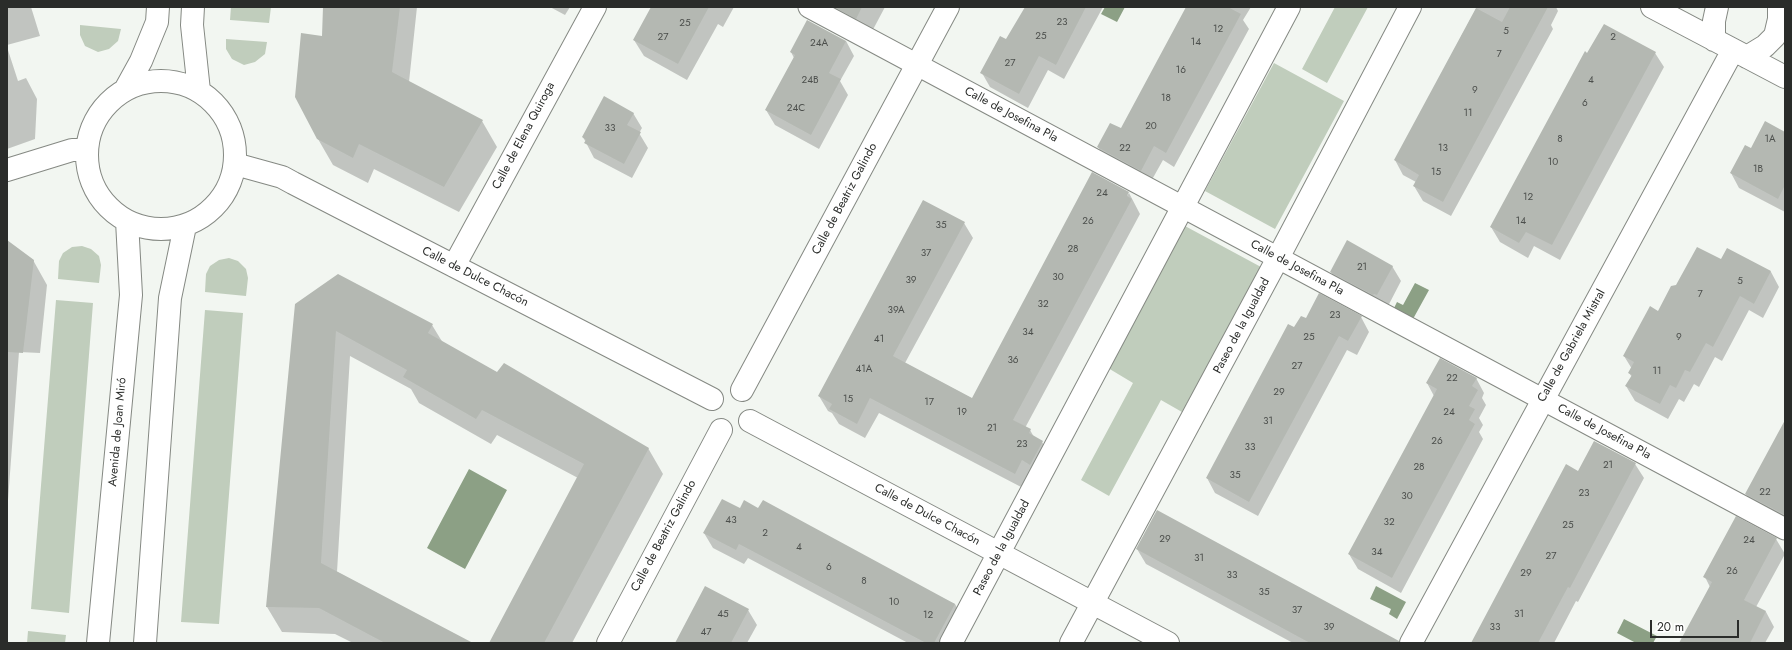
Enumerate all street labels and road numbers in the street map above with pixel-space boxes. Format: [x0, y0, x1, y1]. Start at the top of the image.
street label: Calle de Elena Quiroga [490, 80, 558, 192]
street label: Calle de Josefina Pla [962, 84, 1060, 146]
street label: Calle de Beatriz Galindo [809, 141, 881, 257]
street label: Calle de Josefina Pla [1248, 237, 1346, 299]
street label: Calle de Dulce Chacón [419, 244, 531, 310]
street label: Paseo de la Igualdad [1211, 276, 1273, 376]
street label: Calle de Gabriela Mistral [1535, 287, 1609, 405]
street label: Avenida de Joan Miró [106, 377, 130, 487]
street label: Calle de Josefina Pla [1555, 401, 1653, 463]
street label: Calle de Beatriz Galindo [628, 478, 700, 594]
street label: Calle de Dulce Chacón [872, 481, 982, 549]
street label: Paseo de la Igualdad [971, 498, 1033, 598]

